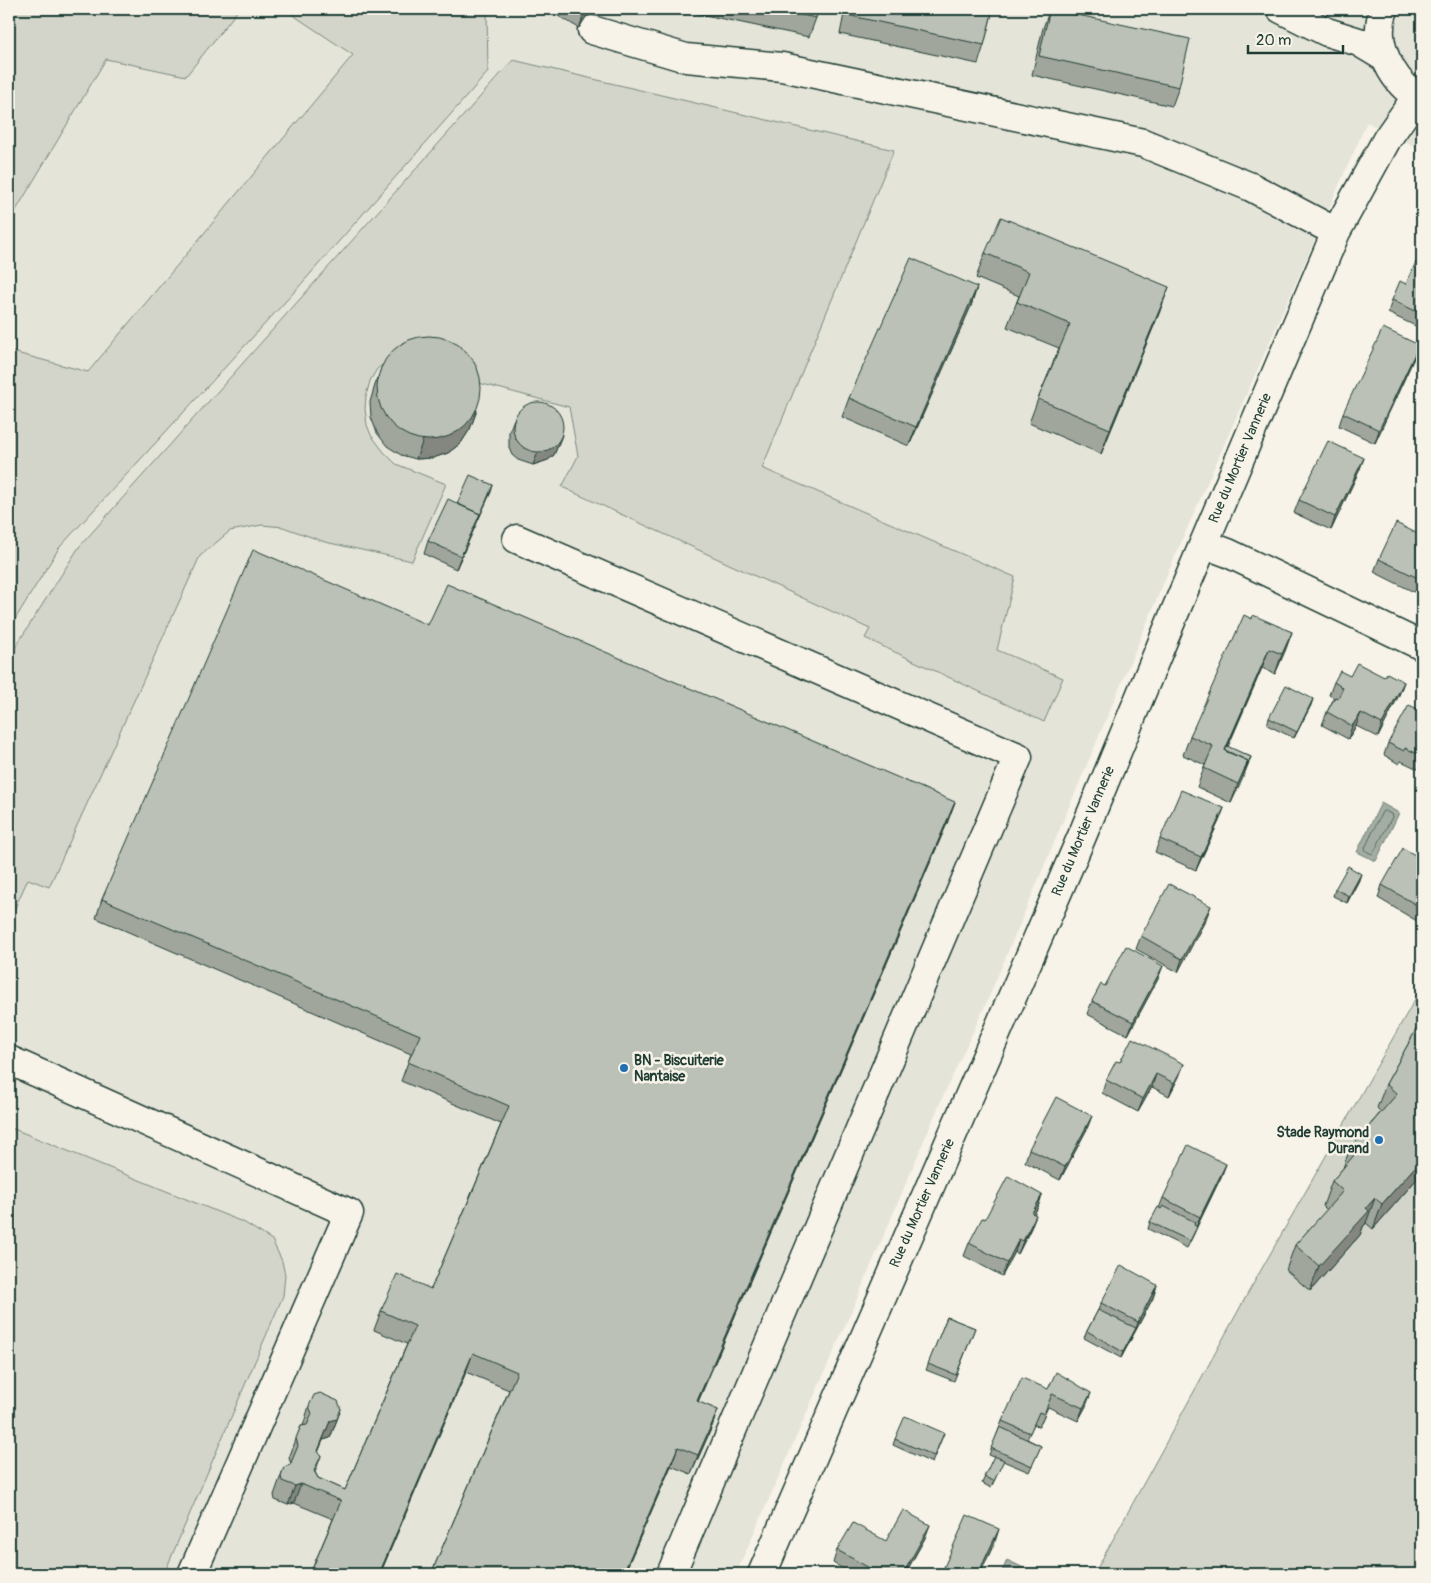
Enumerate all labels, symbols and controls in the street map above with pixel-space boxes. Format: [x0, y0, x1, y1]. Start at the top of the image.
scale bar [1248, 22, 1344, 54]
text: 20 m [1256, 31, 1291, 50]
street label: Rue du Mortier Vannerie [1205, 390, 1275, 525]
street label: Rue du Mortier Vannerie [1048, 763, 1118, 898]
place label: BN - Biscuiterie Nantaise [634, 1052, 725, 1085]
marker: BN - Biscuiterie Nantaise [618, 1062, 630, 1074]
place label: Stade Raymond Durand [1277, 1124, 1369, 1157]
marker: Stade Raymond Durand [1373, 1134, 1385, 1146]
street label: Rue du Mortier Vannerie [886, 1136, 958, 1270]

